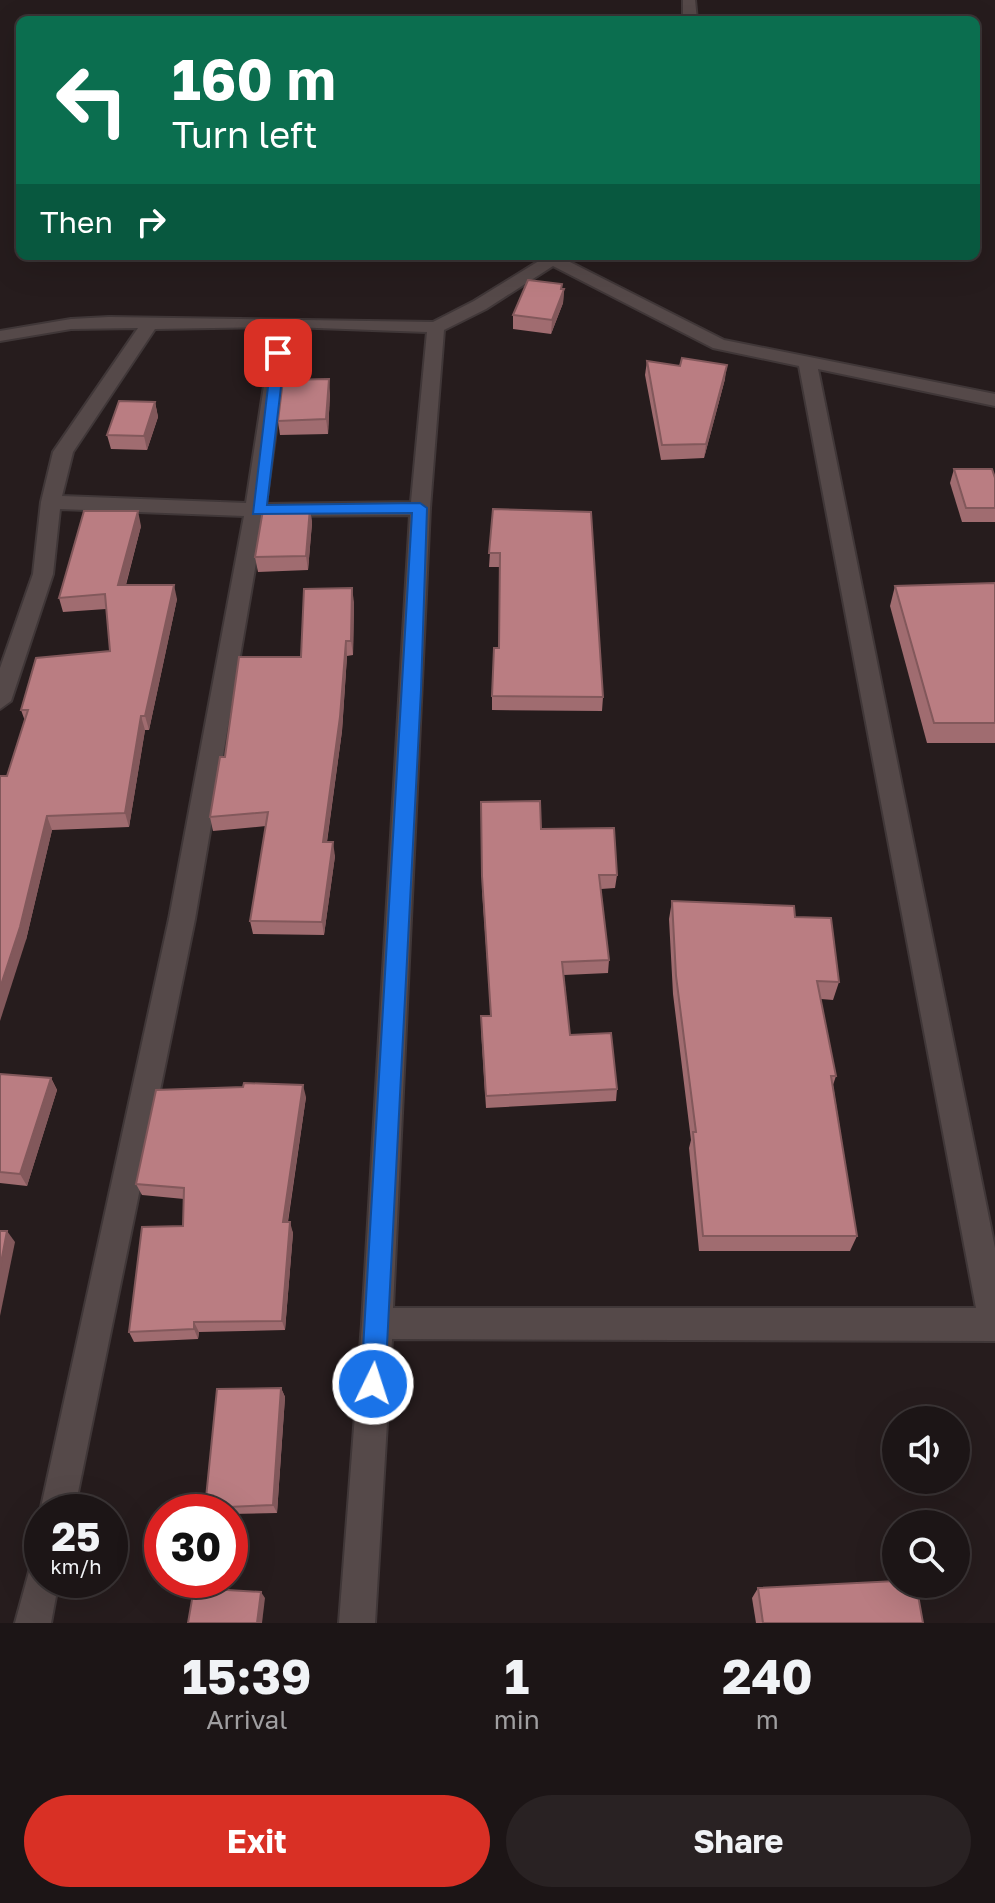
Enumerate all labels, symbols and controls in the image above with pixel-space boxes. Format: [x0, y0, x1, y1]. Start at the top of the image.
text: 160 m [172, 45, 336, 112]
icon: left [40, 48, 144, 152]
text: Turn left [172, 113, 318, 156]
icon: right [129, 200, 173, 244]
text: Then [40, 204, 113, 240]
pin [244, 319, 312, 387]
icon: arrive [256, 331, 300, 375]
position arrow [331, 1342, 415, 1426]
map controls [882, 1406, 970, 1598]
button: sound [882, 1406, 970, 1494]
speed limit sign: 30 [144, 1494, 248, 1598]
button: search [882, 1510, 970, 1598]
text: 25 [52, 1512, 100, 1560]
text: km/h [51, 1554, 101, 1578]
text: 15:39 [182, 1647, 311, 1705]
text: 1 [504, 1647, 529, 1705]
text: 240 [722, 1647, 813, 1705]
text: Arrival [206, 1704, 288, 1735]
text: min [494, 1704, 540, 1735]
text: m [756, 1704, 779, 1735]
button: Exit [24, 1795, 490, 1887]
button: Share [506, 1795, 971, 1887]

